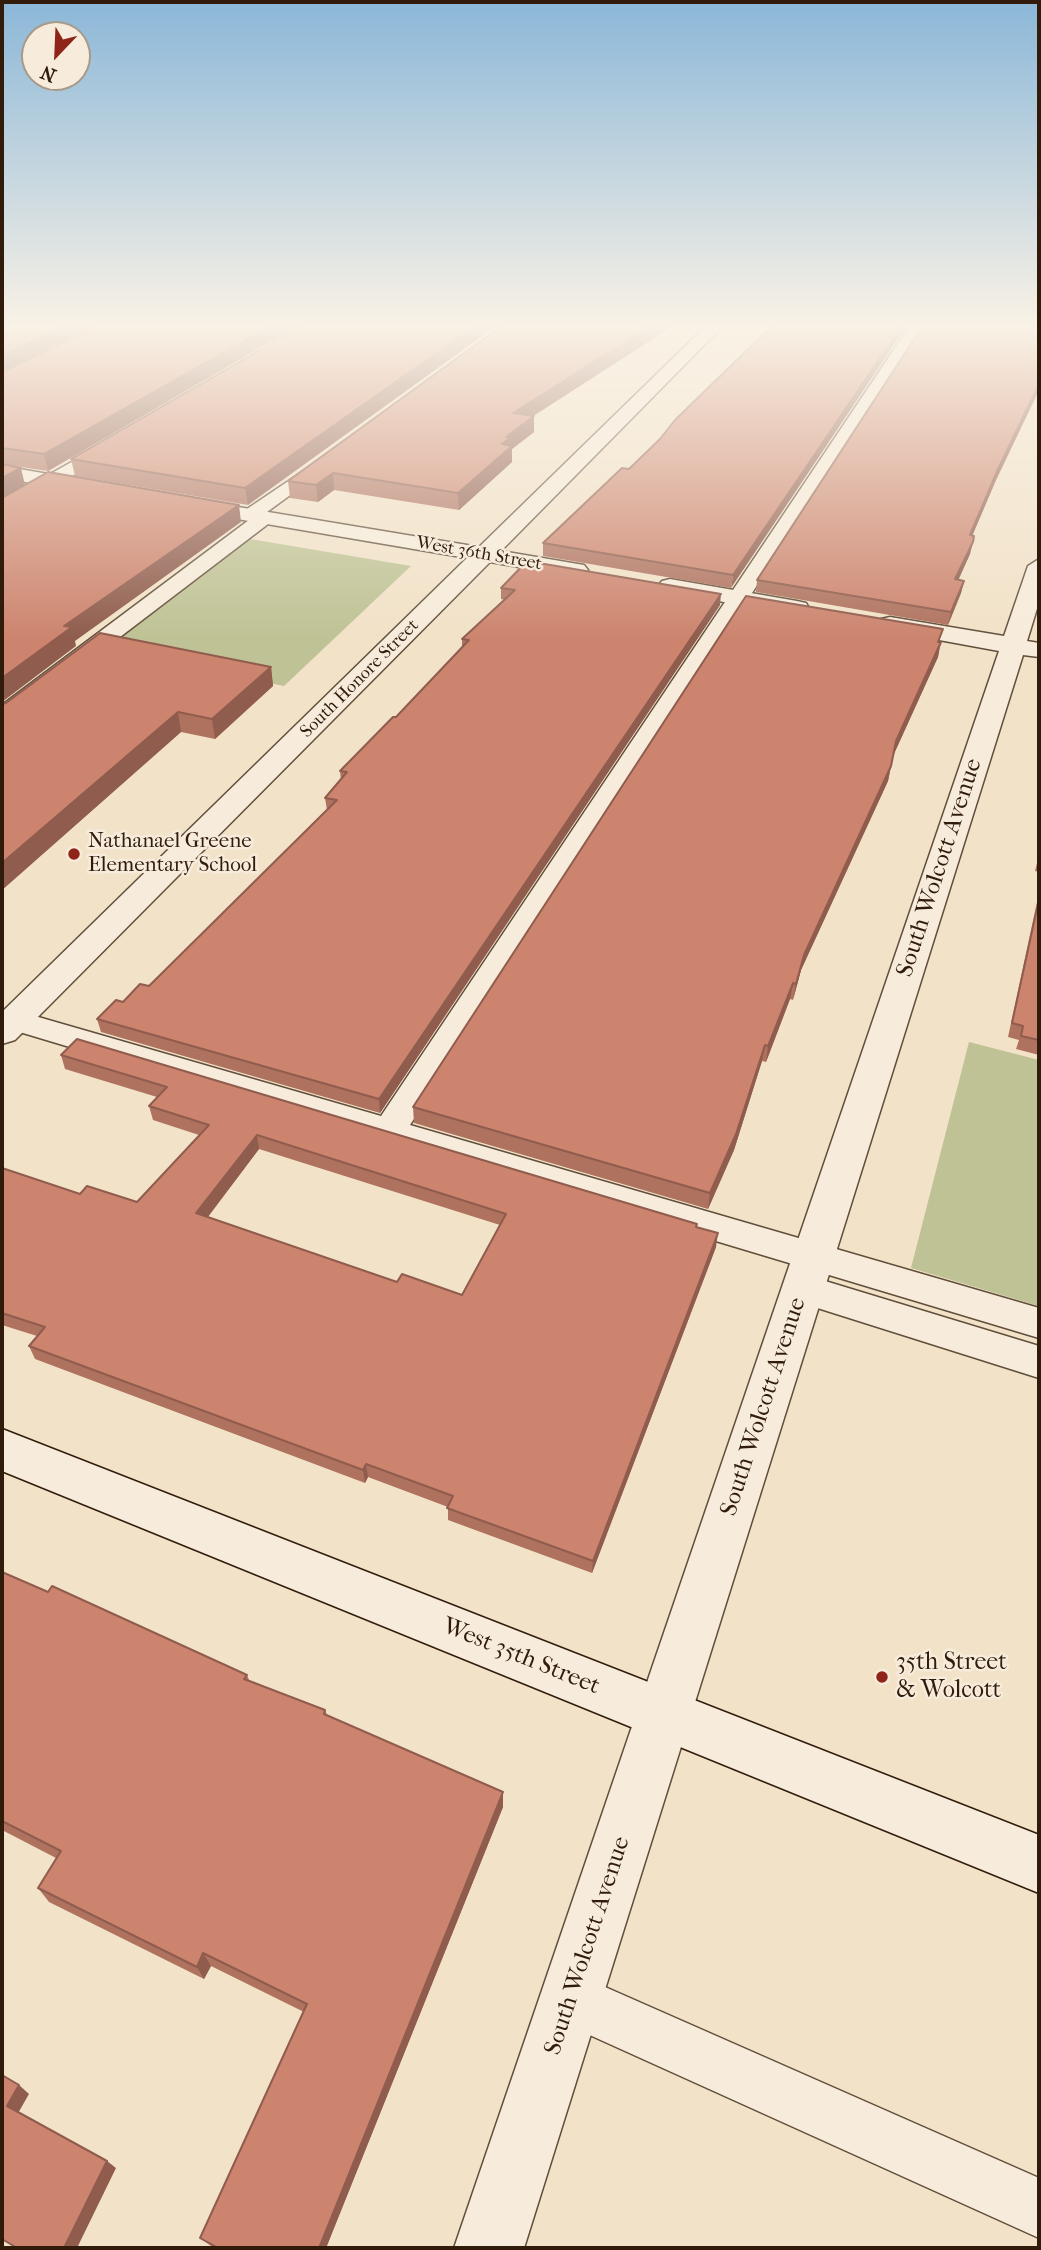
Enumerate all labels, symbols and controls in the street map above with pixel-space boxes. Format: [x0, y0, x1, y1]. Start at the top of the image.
north arrow [21, 21, 91, 91]
text: N [38, 61, 60, 86]
street label: West 36th Street [414, 532, 544, 576]
street label: South Honore Street [296, 615, 424, 743]
street label: South Wolcott Avenue [891, 755, 989, 981]
place label: Nathanael Greene Elementary School [88, 829, 257, 879]
marker: Nathanael Greene Elementary School [66, 846, 82, 862]
street label: South Wolcott Avenue [715, 1294, 813, 1520]
street label: West 35th Street [438, 1612, 604, 1702]
place label: 35th Street & Wolcott [896, 1649, 1007, 1705]
marker: 35th Street & Wolcott [874, 1669, 890, 1685]
street label: South Wolcott Avenue [539, 1833, 637, 2059]

